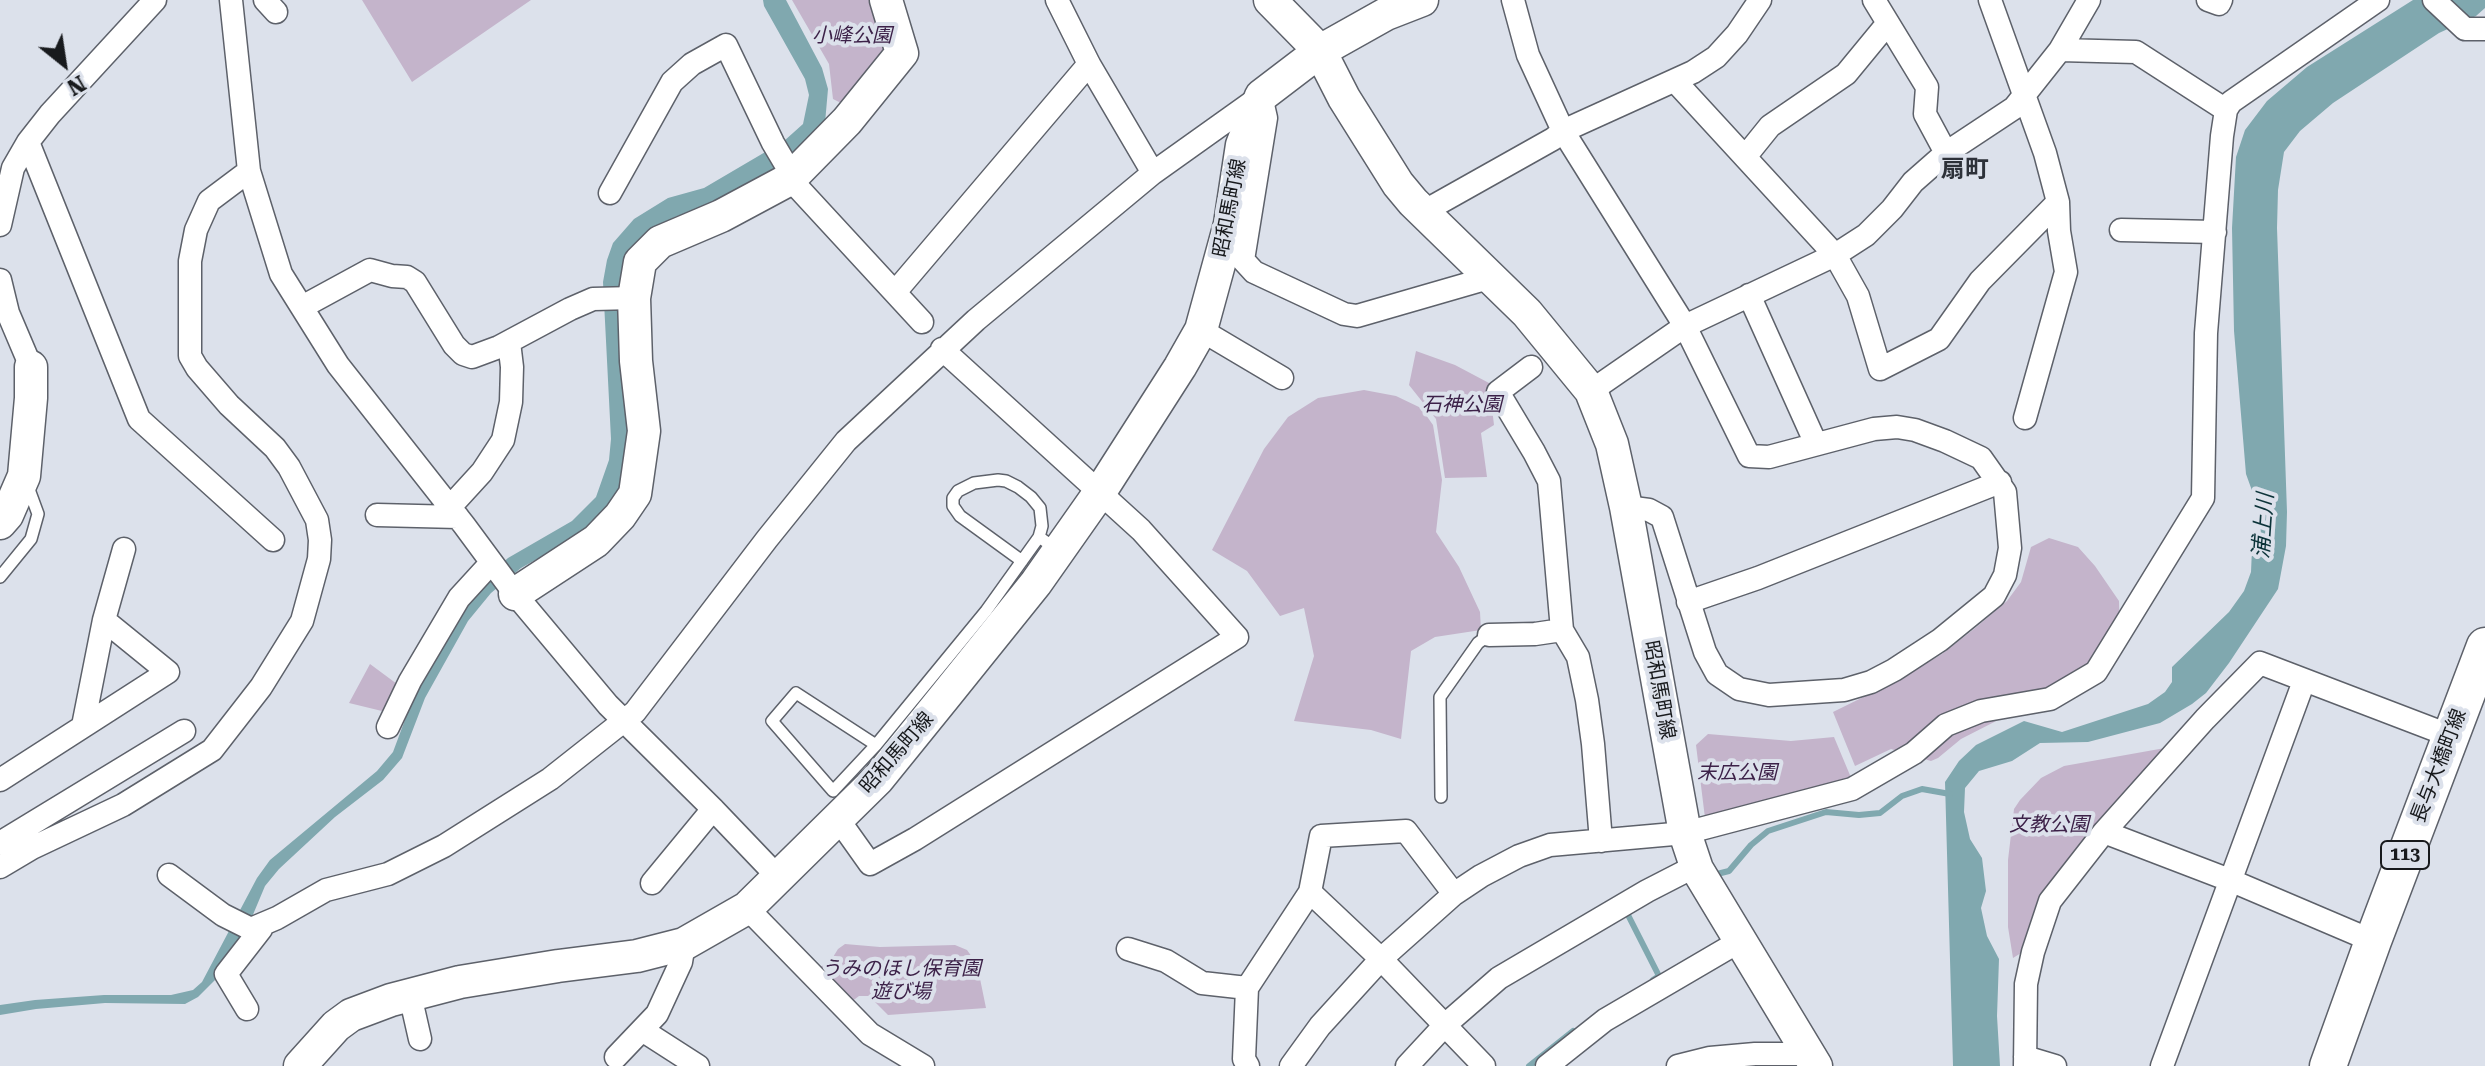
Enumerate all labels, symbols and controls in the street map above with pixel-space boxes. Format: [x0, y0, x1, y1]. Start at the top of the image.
north arrow [24, 24, 104, 104]
park label: 小峰公園 [812, 24, 892, 48]
text: N [63, 70, 90, 100]
district label: 扇町 [1941, 156, 1989, 184]
street label: 昭和馬町線 [1209, 157, 1251, 259]
park label: 石神公園 [1422, 393, 1502, 417]
water label: 浦上川 [2249, 492, 2279, 560]
street label: 昭和馬町線 [1638, 639, 1680, 741]
street label: 長与大橋町線 [2406, 706, 2472, 826]
street label: 昭和馬町線 [855, 707, 939, 799]
park label: 末広公園 [1697, 761, 1777, 785]
park label: 文教公園 [2009, 813, 2089, 837]
road number: 113 [2381, 841, 2429, 869]
park label: うみのほし保育園 遊び場 [821, 957, 981, 1004]

